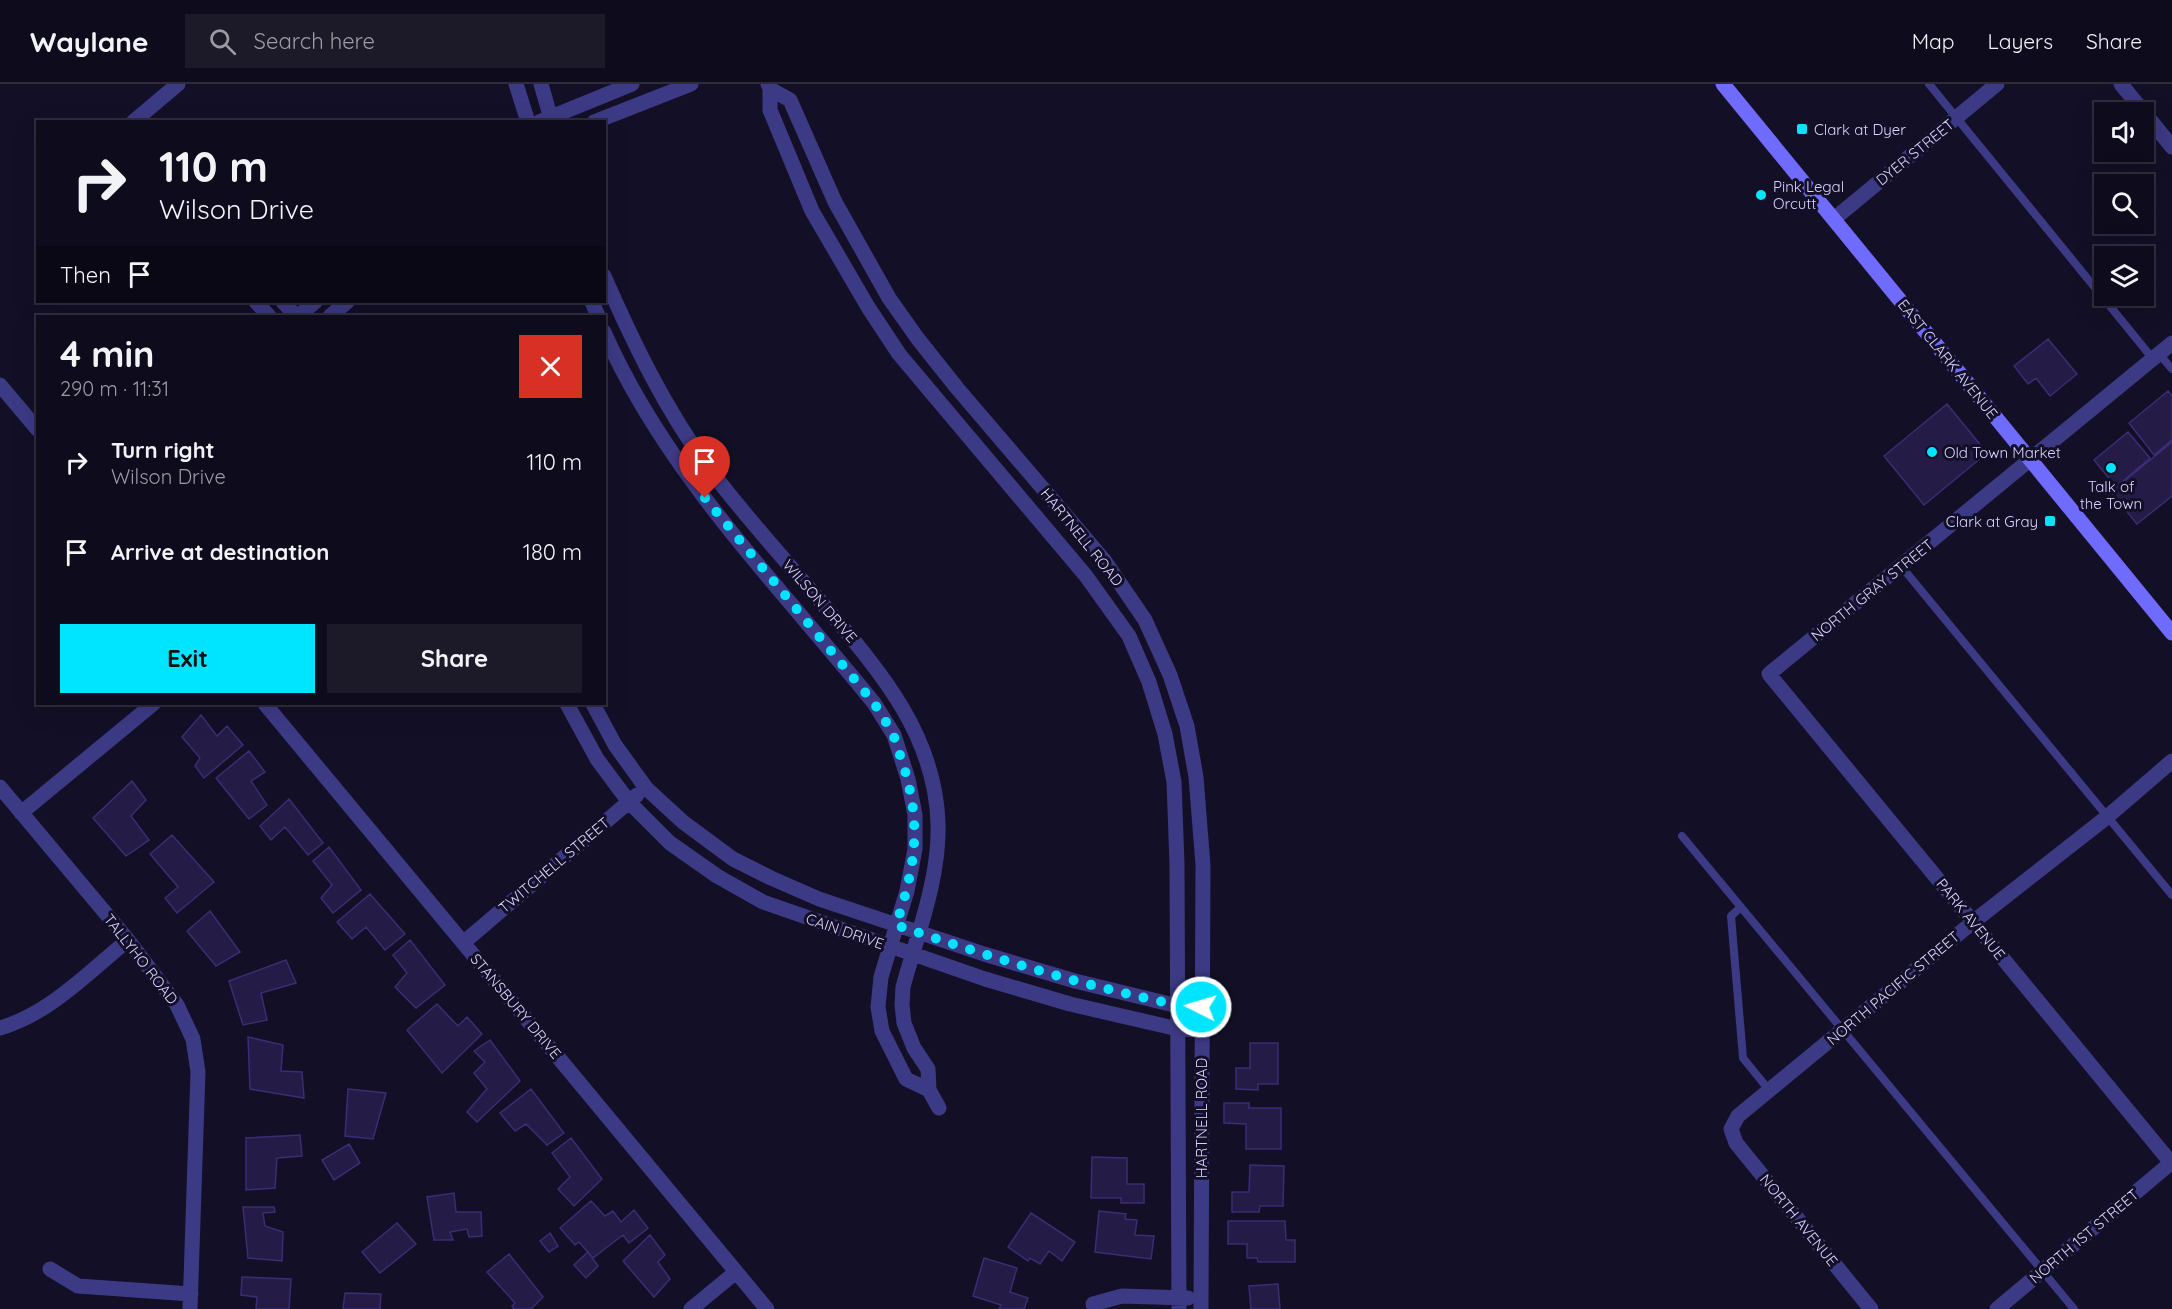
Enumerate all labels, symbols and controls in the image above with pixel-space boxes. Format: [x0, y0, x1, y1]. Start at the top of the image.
search box [185, 14, 605, 68]
text: Waylane [30, 24, 149, 59]
icon: search [206, 25, 239, 58]
text: Search here [254, 27, 375, 55]
text: Map [1912, 28, 1955, 54]
text: Layers [1988, 28, 2053, 54]
text: Share [2086, 28, 2142, 54]
map controls [2094, 102, 2154, 306]
button: sound [2094, 102, 2154, 162]
street label: DYER STREET [1872, 115, 1958, 189]
place label: Clark at Dyer [1814, 120, 1906, 139]
marker: Clark at Dyer [1795, 122, 1809, 136]
text: 110 m [159, 140, 268, 193]
icon: right [60, 144, 138, 222]
button: search [2094, 174, 2154, 234]
place label: Pink Legal Orcutt [1773, 177, 1844, 213]
marker: Pink Legal Orcutt [1754, 188, 1768, 202]
text: Wilson Drive [159, 192, 314, 226]
button: layers [2094, 246, 2154, 306]
icon: arrive [123, 258, 156, 291]
text: Then [60, 261, 111, 289]
street label: EAST CLARK AVENUE [1894, 295, 2002, 423]
text: 4 min [60, 331, 154, 376]
button: close [519, 335, 582, 398]
text: 290 m · 11:31 [60, 376, 169, 401]
text: Turn right [111, 436, 215, 464]
pin [679, 436, 730, 498]
place label: Old Town Market [1944, 443, 2061, 462]
icon: arrive [688, 445, 721, 478]
marker: Old Town Market [1925, 445, 1939, 459]
icon: right [60, 446, 93, 479]
text: 110 m [527, 448, 582, 476]
marker: Talk of the Town [2104, 461, 2118, 475]
text: Wilson Drive [111, 464, 226, 489]
place label: Talk of the Town [2080, 477, 2142, 513]
street label: HARTNELL ROAD [1037, 484, 1127, 590]
place label: Clark at Gray [1946, 512, 2038, 531]
marker: Clark at Gray [2043, 514, 2057, 528]
street label: NORTH GRAY STREET [1807, 535, 1937, 645]
icon: arrive [60, 536, 93, 569]
text: Arrive at destination [111, 538, 329, 566]
text: 180 m [523, 538, 582, 566]
street label: WILSON DRIVE [779, 555, 861, 647]
button: Exit [60, 624, 315, 693]
button: Share [327, 624, 582, 693]
street label: TWITCHELL STREET [495, 813, 613, 917]
street label: PARK AVENUE [1932, 874, 2010, 964]
street label: CAIN DRIVE [803, 909, 887, 953]
street label: TALLYHO ROAD [100, 910, 182, 1008]
street label: NORTH PACIFIC STREET [1823, 927, 1963, 1049]
street label: STANSBURY DRIVE [466, 949, 566, 1063]
position arrow [1169, 975, 1233, 1039]
street label: HARTNELL ROAD [1192, 1057, 1211, 1178]
street label: NORTH AVENUE [1756, 1170, 1842, 1270]
street label: NORTH 1ST STREET [2025, 1185, 2143, 1287]

